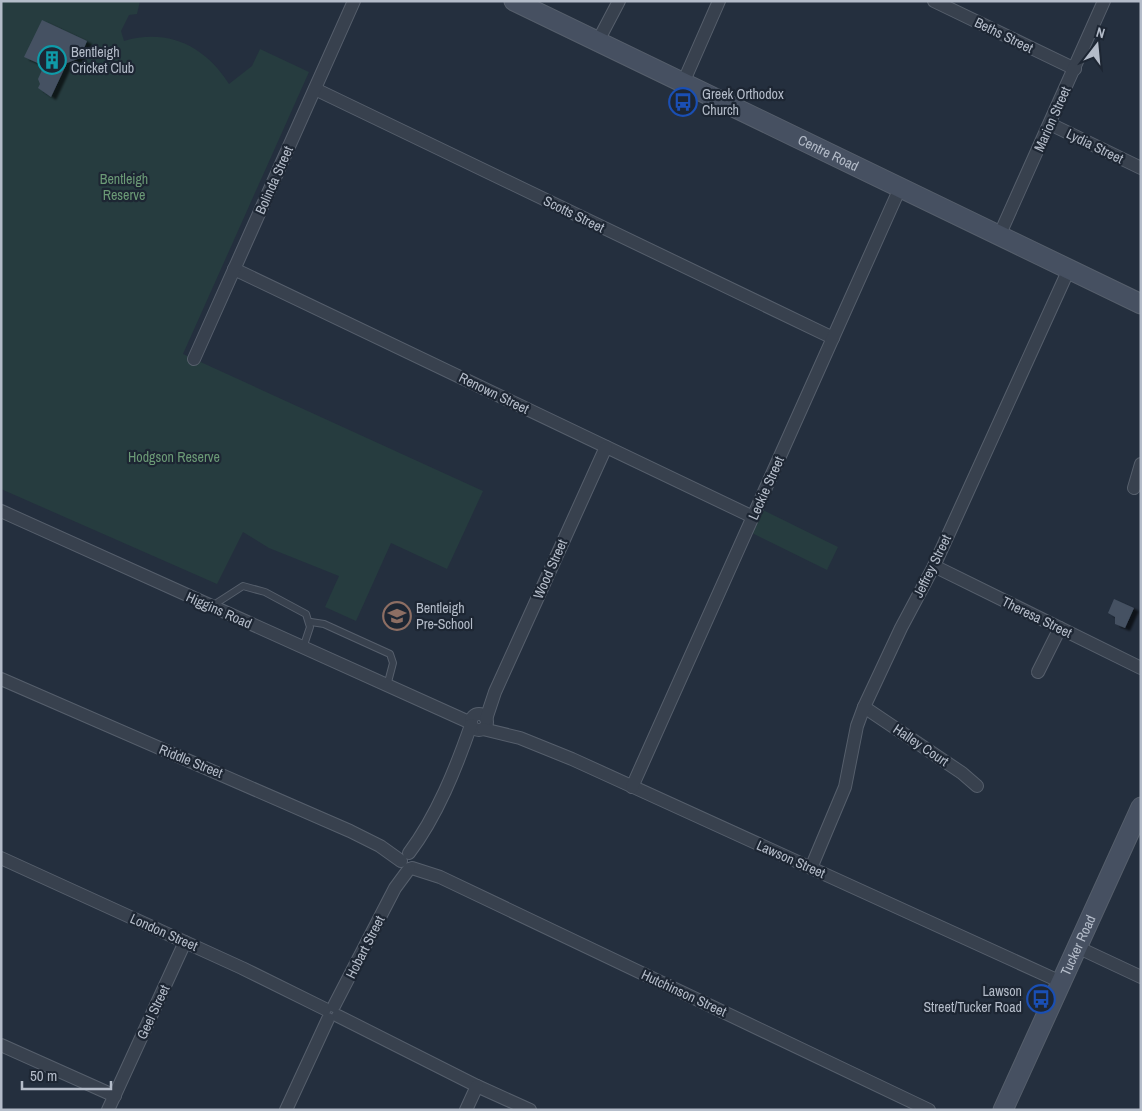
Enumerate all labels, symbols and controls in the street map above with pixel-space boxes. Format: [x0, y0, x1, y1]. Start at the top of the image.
street label: Beths Street [972, 13, 1036, 57]
north arrow [1072, 20, 1122, 70]
text: N [1094, 23, 1107, 42]
place label: Bentleigh Cricket Club [71, 43, 134, 77]
building icon: Bentleigh Cricket Club [37, 45, 67, 75]
street label: Marion Street [1030, 84, 1074, 154]
place label: Greek Orthodox Church [702, 85, 784, 119]
bus stop icon: Greek Orthodox Church [668, 87, 698, 117]
street label: Lydia Street [1063, 124, 1127, 168]
street label: Centre Road [795, 131, 861, 175]
street label: Bolinda Street [251, 143, 297, 217]
park label: Bentleigh Reserve [100, 170, 148, 204]
street label: Scotts Street [541, 192, 607, 236]
street label: Renown Street [456, 368, 532, 418]
park label: Hodgson Reserve [128, 448, 220, 466]
street label: Leckie Street [744, 453, 788, 523]
street label: Jeffrey Street [909, 531, 955, 601]
street label: Wood Street [529, 536, 571, 602]
street label: Higgins Road [183, 588, 255, 632]
street label: Theresa Street [999, 592, 1075, 642]
place label: Bentleigh Pre-School [416, 599, 473, 633]
school or university icon: Bentleigh Pre-School [382, 601, 412, 631]
street label: Halley Court [890, 720, 952, 770]
street label: Riddle Street [157, 740, 225, 782]
street label: Lawson Street [754, 836, 828, 882]
street label: London Street [127, 909, 201, 955]
street label: Hobart Street [341, 912, 389, 982]
street label: Tucker Road [1056, 912, 1100, 979]
street label: Hutchinson Street [639, 965, 729, 1021]
street label: Geel Street [133, 982, 173, 1042]
place label: Lawson Street/Tucker Road [923, 982, 1022, 1016]
bus stop icon: Lawson Street/Tucker Road [1026, 984, 1056, 1014]
scale bar [22, 1058, 111, 1090]
text: 50 m [30, 1065, 57, 1086]

